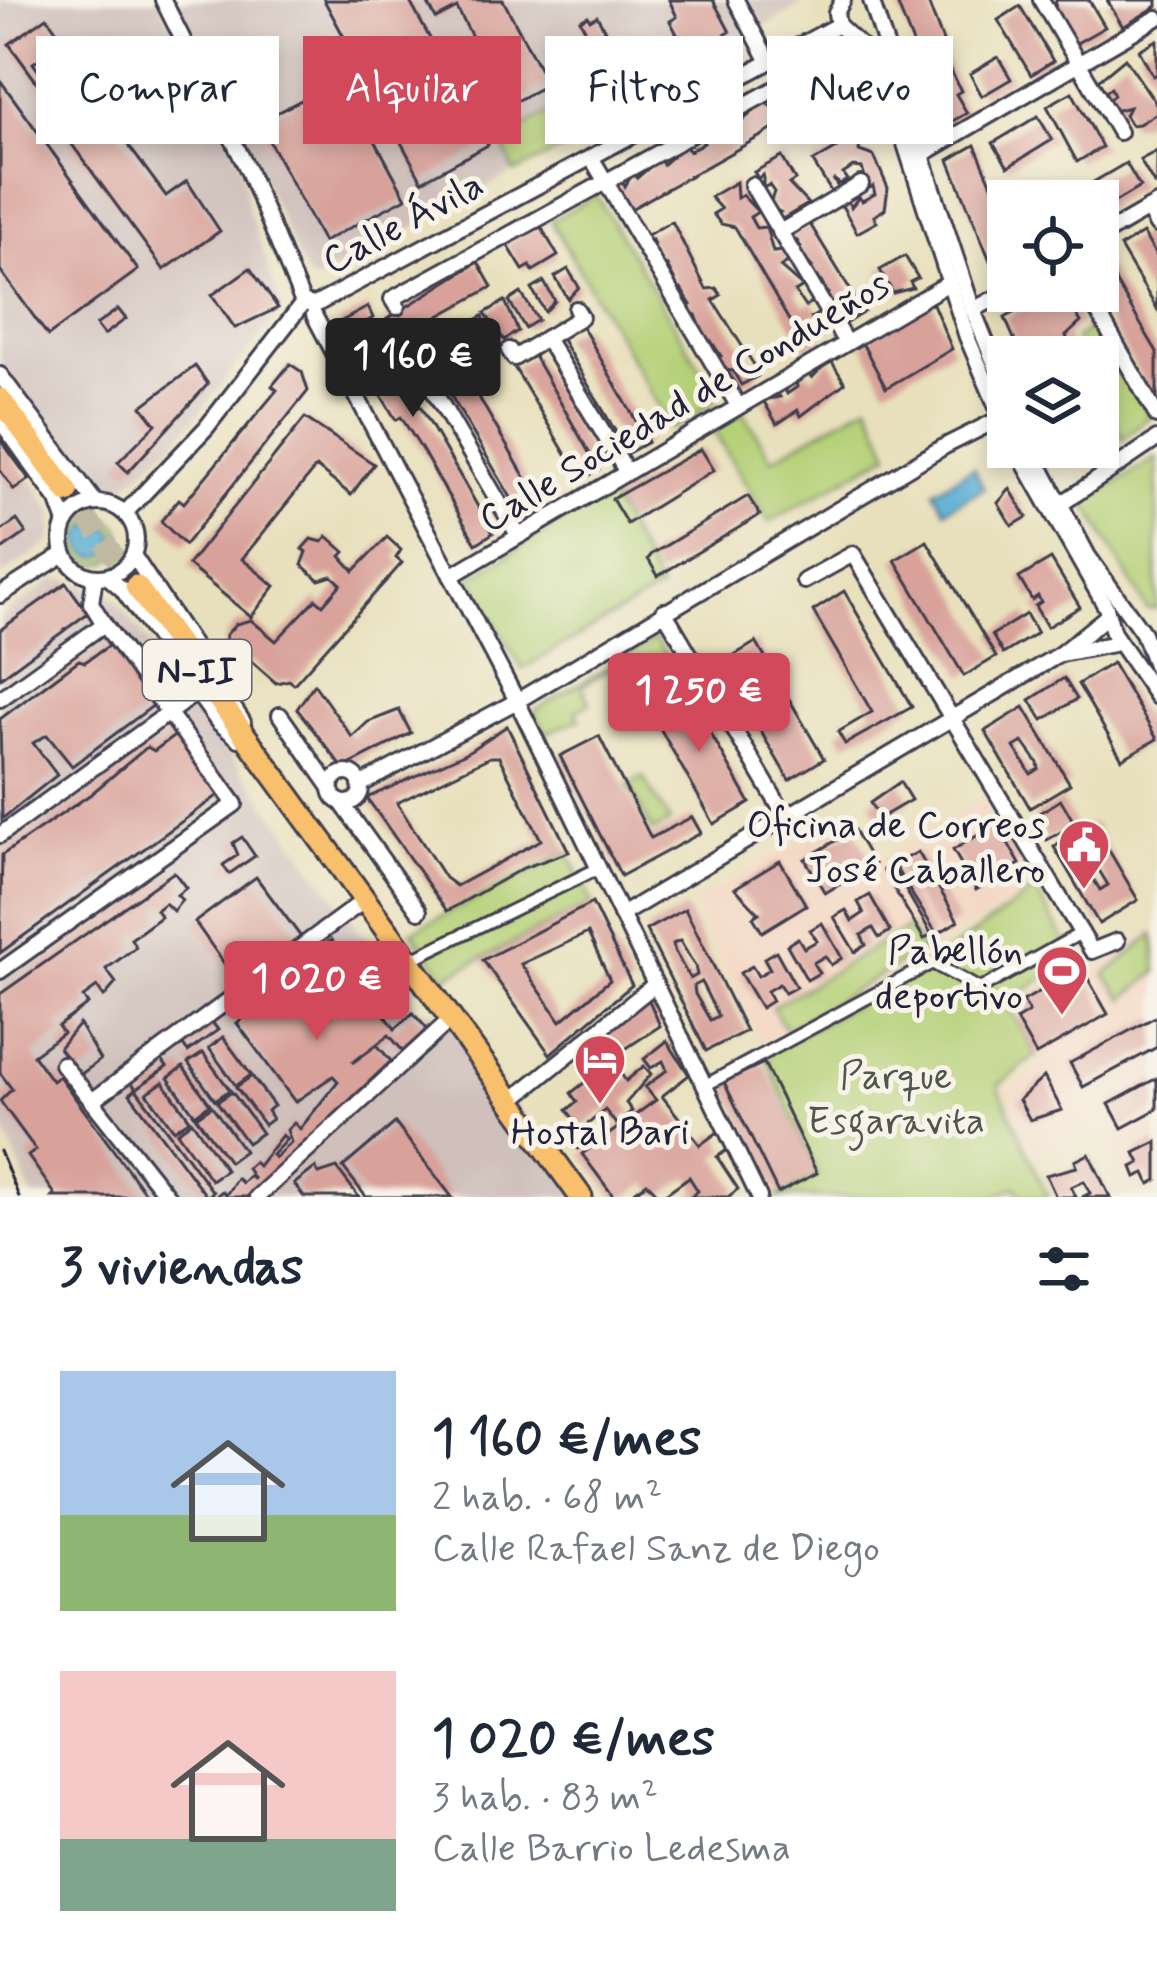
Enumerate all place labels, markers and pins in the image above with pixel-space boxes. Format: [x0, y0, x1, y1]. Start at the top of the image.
pin: 1 160 € [302, 318, 524, 420]
pin: 1 250 € [588, 653, 810, 755]
place label: Oficina de Correos José Caballero [747, 801, 1045, 897]
public building icon: Oficina de Correos José Caballero [1056, 817, 1112, 891]
place label: Pabellón deportivo [875, 927, 1023, 1023]
pin: 1 020 € [206, 941, 428, 1043]
sports icon: Pabellón deportivo [1034, 943, 1090, 1017]
hotel icon: Hostal Bari [572, 1032, 628, 1106]
place label: Hostal Bari [511, 1108, 689, 1159]

